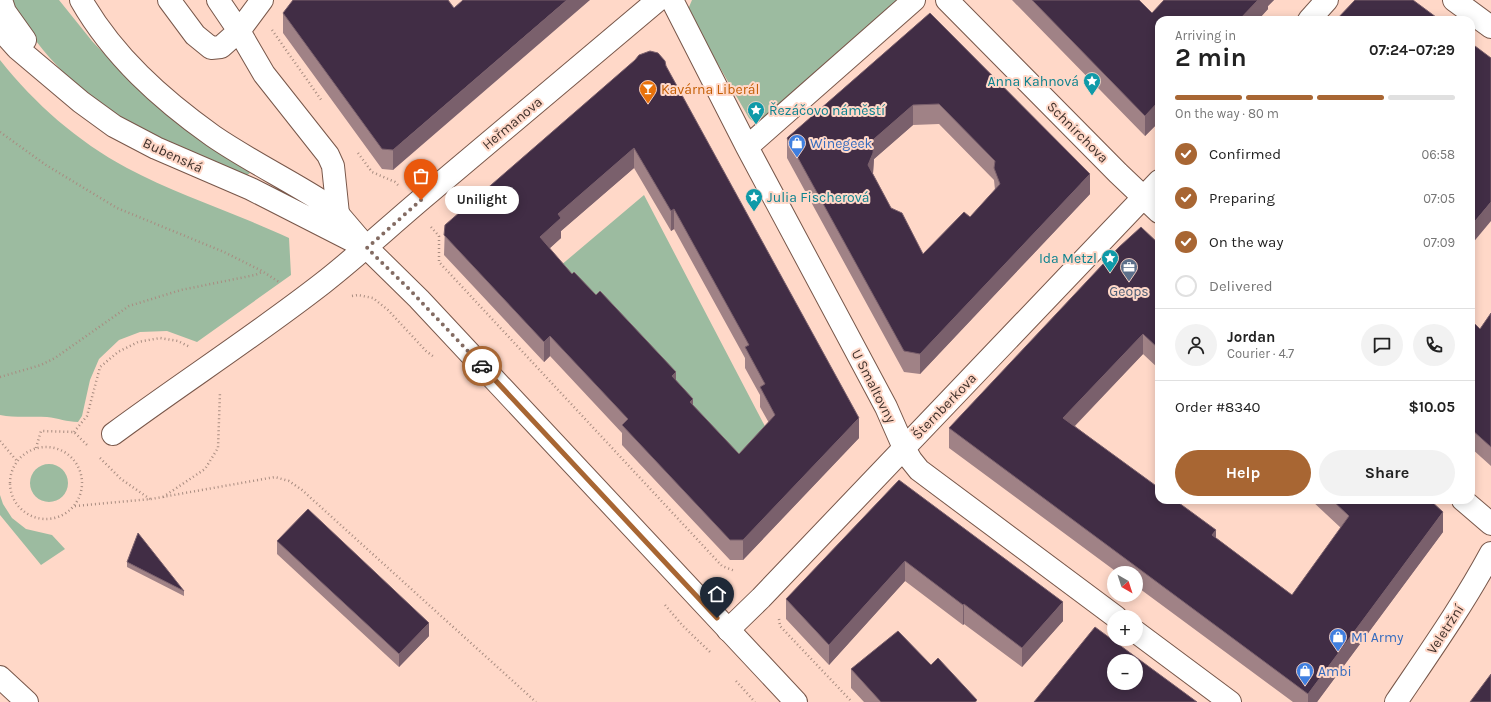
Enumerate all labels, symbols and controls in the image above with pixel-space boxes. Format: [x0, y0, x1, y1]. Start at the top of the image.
text: Arriving in [1175, 28, 1236, 43]
text: 07:24–07:29 [1369, 41, 1455, 59]
text: 2 min [1175, 42, 1247, 73]
place icon: Anna Kahnová [1082, 71, 1102, 96]
place label: Anna Kahnová [988, 73, 1079, 90]
bar icon: Kavárna Liberál [638, 79, 658, 104]
place label: Kavárna Liberál [661, 81, 759, 98]
street label: Heřmanova [479, 93, 546, 153]
street label: Schnirchova [1043, 98, 1112, 167]
place icon: Řezáčovo náměstí [746, 100, 766, 125]
place label: Řezáčovo náměstí [769, 102, 886, 119]
text: On the way · 80 m [1175, 106, 1279, 121]
shop icon: Winegeek [787, 133, 807, 158]
street label: Bubenská [140, 134, 205, 177]
place label: Winegeek [810, 135, 873, 152]
icon: check [1175, 143, 1197, 165]
text: Confirmed [1209, 145, 1281, 163]
text: 06:58 [1422, 147, 1455, 162]
pin [404, 159, 438, 200]
icon: bag [410, 165, 432, 187]
callout: Unilight [445, 186, 519, 214]
place icon: Julia Fischerová [744, 187, 764, 212]
icon: check [1175, 187, 1197, 209]
place label: Julia Fischerová [767, 189, 869, 206]
text: Preparing [1209, 189, 1275, 207]
text: 07:05 [1423, 191, 1455, 206]
text: Unilight [457, 192, 507, 207]
icon: check [1175, 231, 1197, 253]
text: On the way [1209, 233, 1283, 251]
text: 07:09 [1423, 235, 1455, 250]
place icon: Ida Metzl [1100, 248, 1120, 273]
place label: Ida Metzl [1039, 250, 1097, 267]
office icon: Geops [1119, 257, 1139, 282]
text: Delivered [1209, 277, 1273, 295]
place label: Geops [1109, 283, 1149, 300]
button: person [1175, 324, 1217, 366]
button: chat [1361, 324, 1403, 366]
button: phone [1413, 324, 1455, 366]
text: Jordan [1227, 328, 1275, 346]
courier [462, 346, 502, 386]
street label: U Smaltovny [848, 346, 900, 426]
text: Courier · 4.7 [1227, 346, 1294, 361]
icon: car [471, 355, 493, 377]
street label: Šternberkova [909, 370, 980, 443]
text: Order #8340 [1175, 398, 1260, 416]
text: $10.05 [1408, 398, 1455, 416]
button: Help [1175, 450, 1311, 496]
button: Share [1319, 450, 1455, 496]
north arrow [1107, 566, 1143, 602]
map controls [1107, 566, 1143, 690]
pin [700, 577, 734, 618]
icon: home [706, 583, 728, 605]
street label: Veletržní [1423, 601, 1468, 657]
button: + [1107, 610, 1143, 646]
shop icon: M1 Army [1328, 627, 1348, 652]
place label: M1 Army [1351, 629, 1404, 646]
button: − [1107, 654, 1143, 690]
shop icon: Ambi [1295, 661, 1315, 686]
place label: Ambi [1318, 663, 1352, 680]

